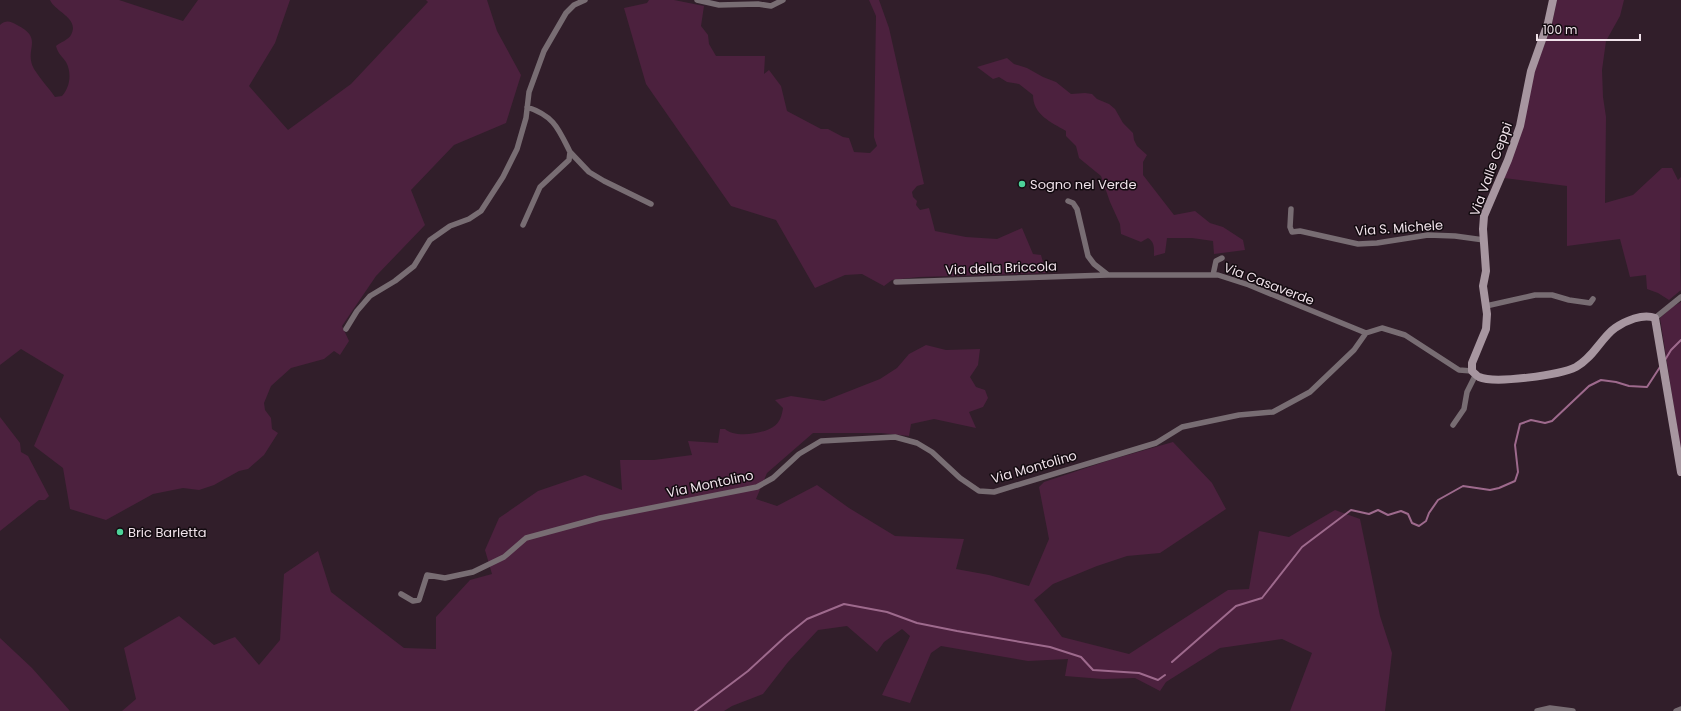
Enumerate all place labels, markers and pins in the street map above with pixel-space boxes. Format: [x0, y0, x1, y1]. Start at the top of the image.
place label: Sogno nel Verde [1030, 175, 1136, 194]
marker: Sogno nel Verde [1017, 179, 1027, 189]
place label: Bric Barletta [128, 523, 207, 542]
marker: Bric Barletta [115, 527, 125, 537]

